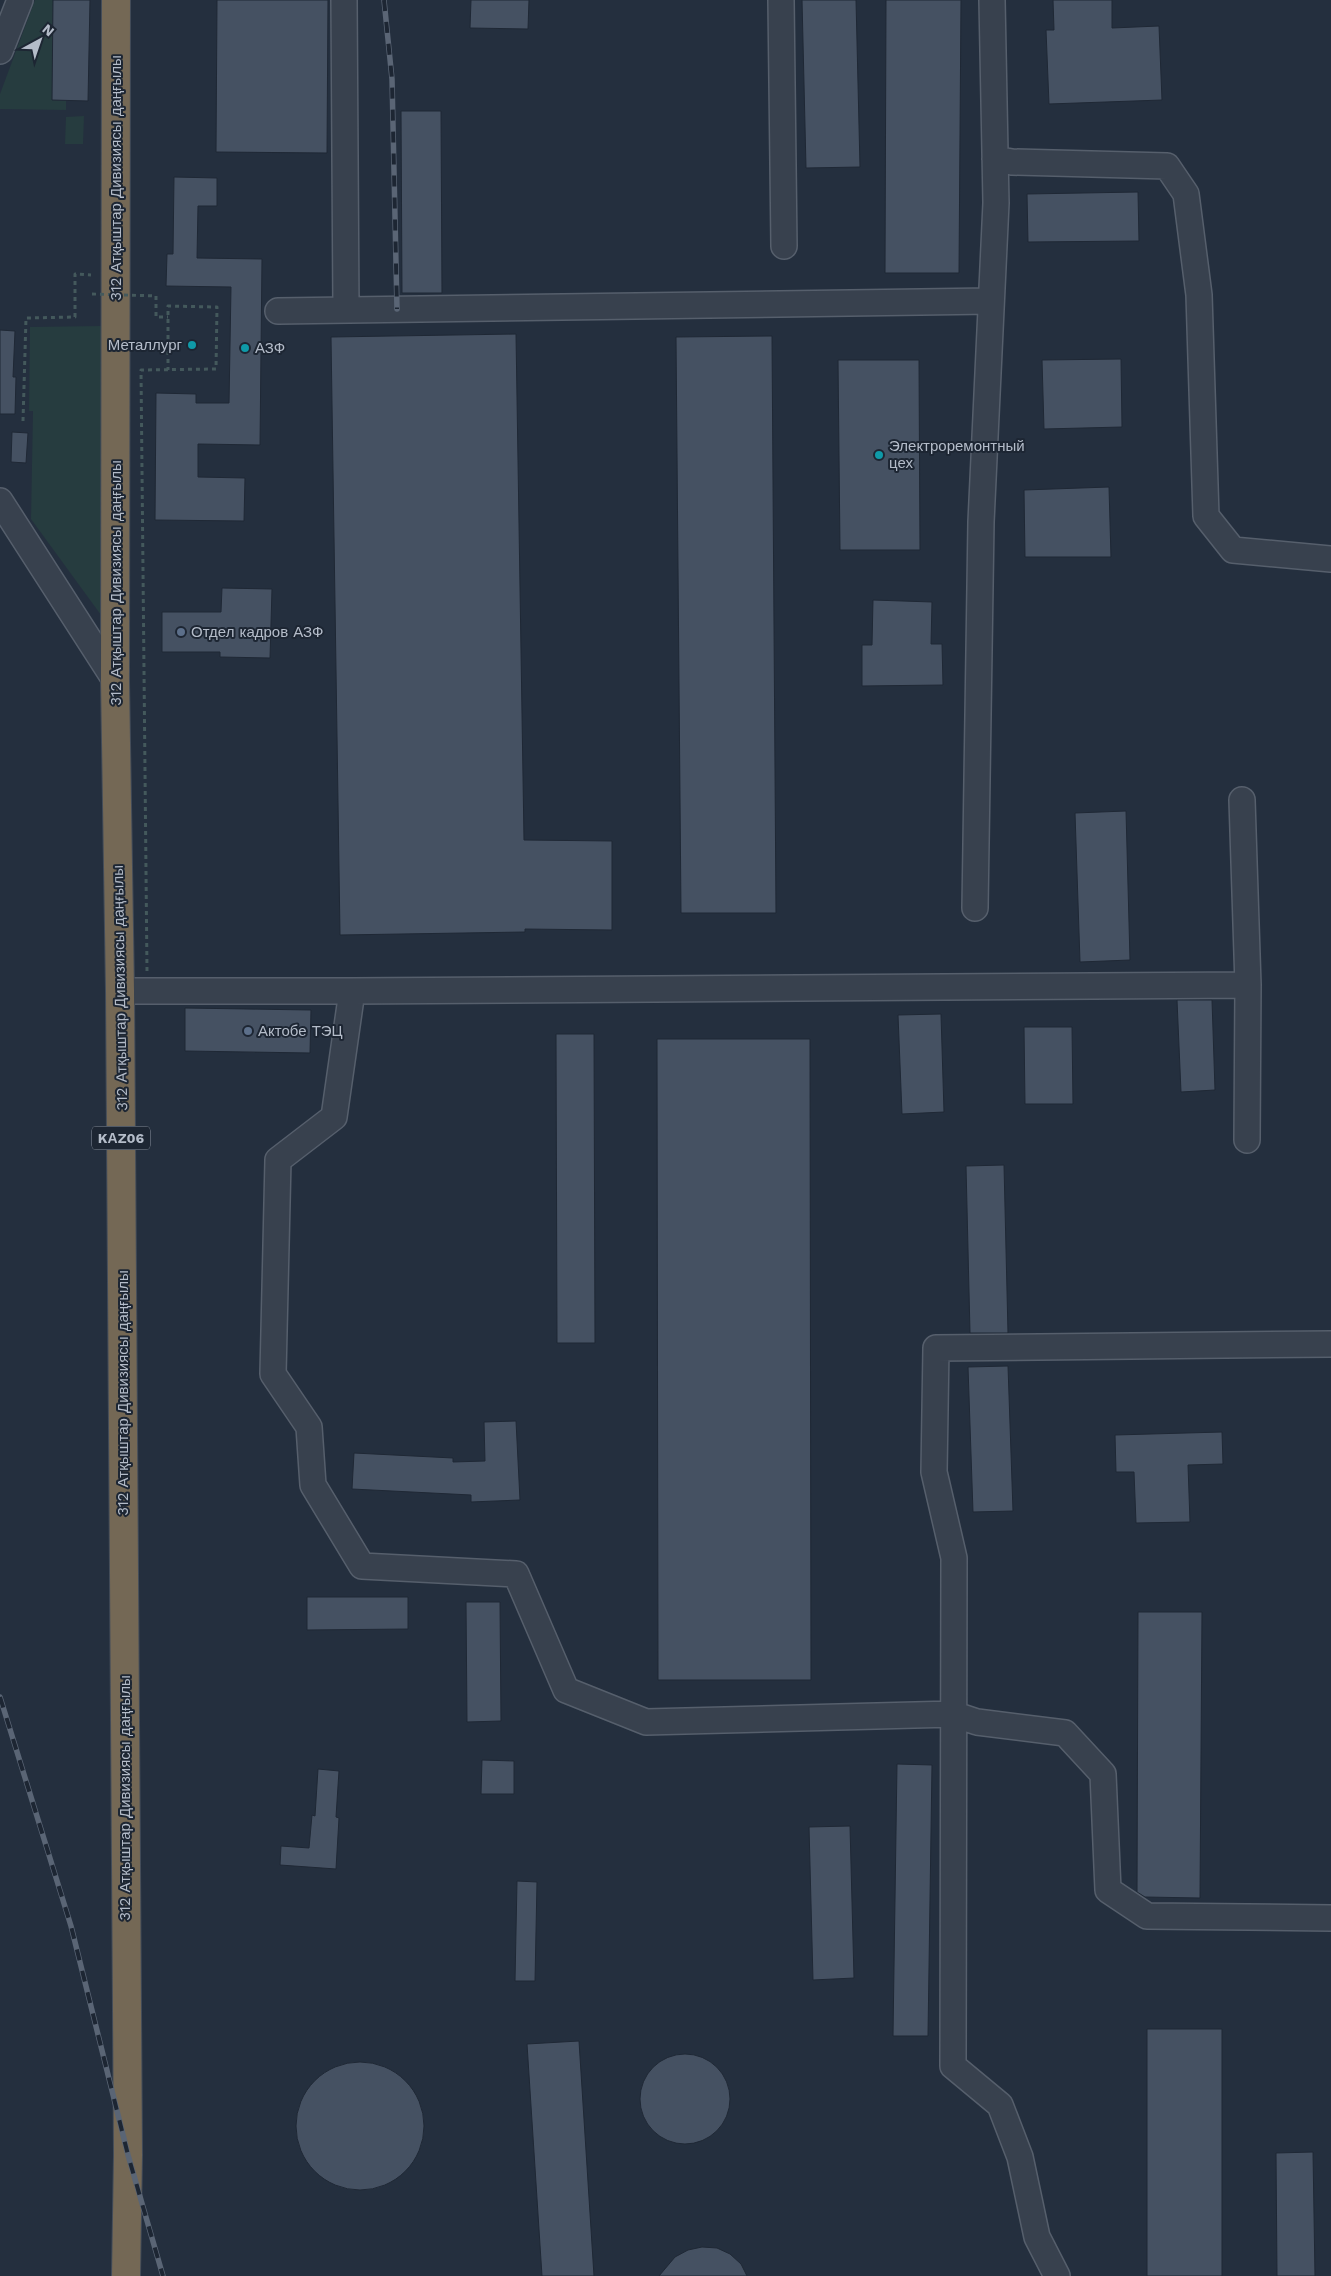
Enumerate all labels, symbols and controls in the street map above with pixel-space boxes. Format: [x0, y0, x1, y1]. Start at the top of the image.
north arrow [15, 15, 65, 65]
text: N [39, 21, 57, 40]
street label: 312 Атқыштар Дивизиясы даңғылы [107, 55, 125, 301]
place label: Металлург [108, 336, 183, 354]
marker: Металлург [186, 339, 198, 351]
place label: АЗФ [255, 339, 285, 357]
marker: АЗФ [239, 342, 251, 354]
place label: Электроремонтный цех [889, 437, 1025, 472]
marker: Электроремонтный цех [873, 449, 885, 461]
street label: 312 Атқыштар Дивизиясы даңғылы [107, 460, 125, 706]
place label: Отдел кадров АЗФ [191, 623, 323, 641]
marker: Отдел кадров АЗФ [175, 626, 187, 638]
street label: 312 Атқыштар Дивизиясы даңғылы [109, 865, 131, 1111]
place label: Актобе ТЭЦ [258, 1022, 343, 1040]
marker: Актобе ТЭЦ [242, 1025, 254, 1037]
road number: KАZ06 [92, 1126, 150, 1150]
street label: 312 Атқыштар Дивизиясы даңғылы [114, 1270, 132, 1516]
street label: 312 Атқыштар Дивизиясы даңғылы [116, 1675, 134, 1921]

